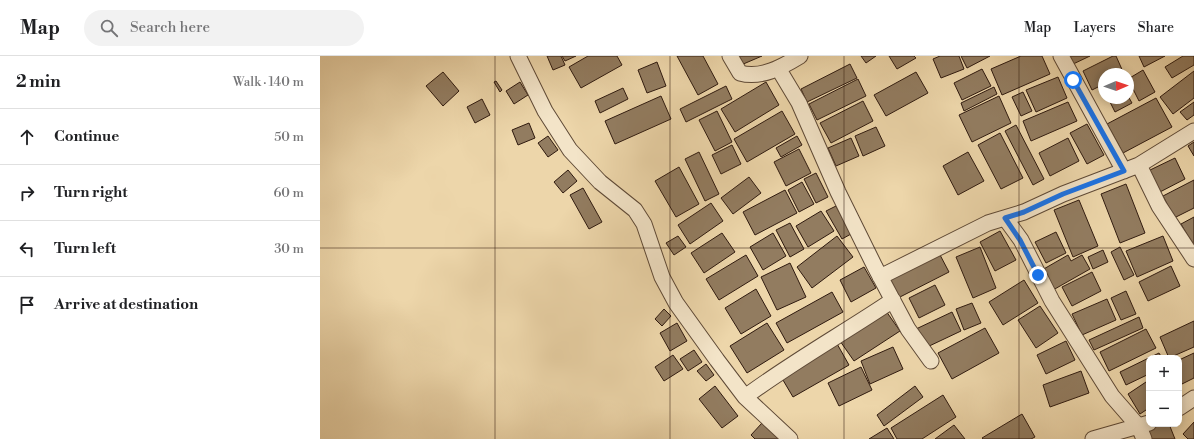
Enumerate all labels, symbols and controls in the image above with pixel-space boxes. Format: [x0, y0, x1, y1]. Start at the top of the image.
search box [84, 10, 364, 46]
text: Map [20, 16, 60, 40]
icon: search [98, 17, 120, 39]
text: Search here [130, 18, 210, 37]
text: Map [1024, 19, 1051, 37]
text: Layers [1073, 19, 1116, 37]
text: Share [1138, 19, 1174, 37]
north arrow [1098, 68, 1134, 104]
text: 2 min [16, 71, 61, 93]
route start [1064, 71, 1082, 89]
text: Walk · 140 m [233, 74, 304, 90]
icon: ahead [16, 126, 38, 148]
text: Continue [54, 127, 119, 146]
text: 50 m [274, 129, 304, 145]
icon: right [16, 182, 38, 204]
text: Turn right [54, 183, 128, 202]
text: 60 m [273, 185, 304, 201]
icon: left [16, 238, 38, 260]
text: Turn left [54, 239, 116, 258]
text: 30 m [274, 241, 304, 257]
route end [1029, 266, 1047, 284]
icon: arrive [16, 294, 38, 316]
text: Arrive at destination [54, 295, 198, 314]
map controls [1146, 355, 1182, 427]
button: + [1146, 355, 1182, 391]
button: − [1146, 391, 1182, 427]

